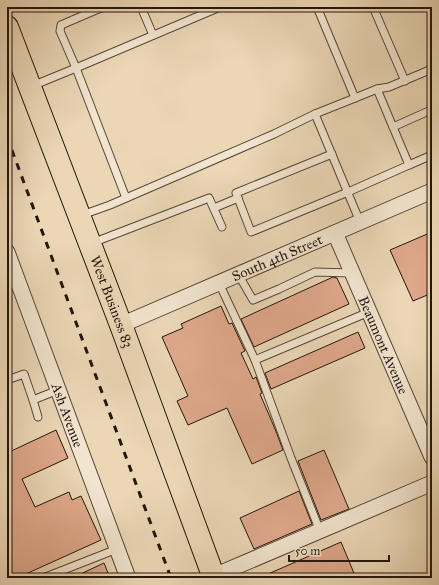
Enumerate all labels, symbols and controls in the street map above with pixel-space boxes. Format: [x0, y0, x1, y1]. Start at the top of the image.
street label: South 4th Street [229, 231, 325, 285]
street label: West Business 83 [86, 253, 137, 350]
street label: Beaumont Avenue [354, 294, 412, 397]
street label: Ash Avenue [47, 380, 87, 450]
scale bar [289, 537, 389, 563]
text: 50 m [295, 544, 320, 558]

